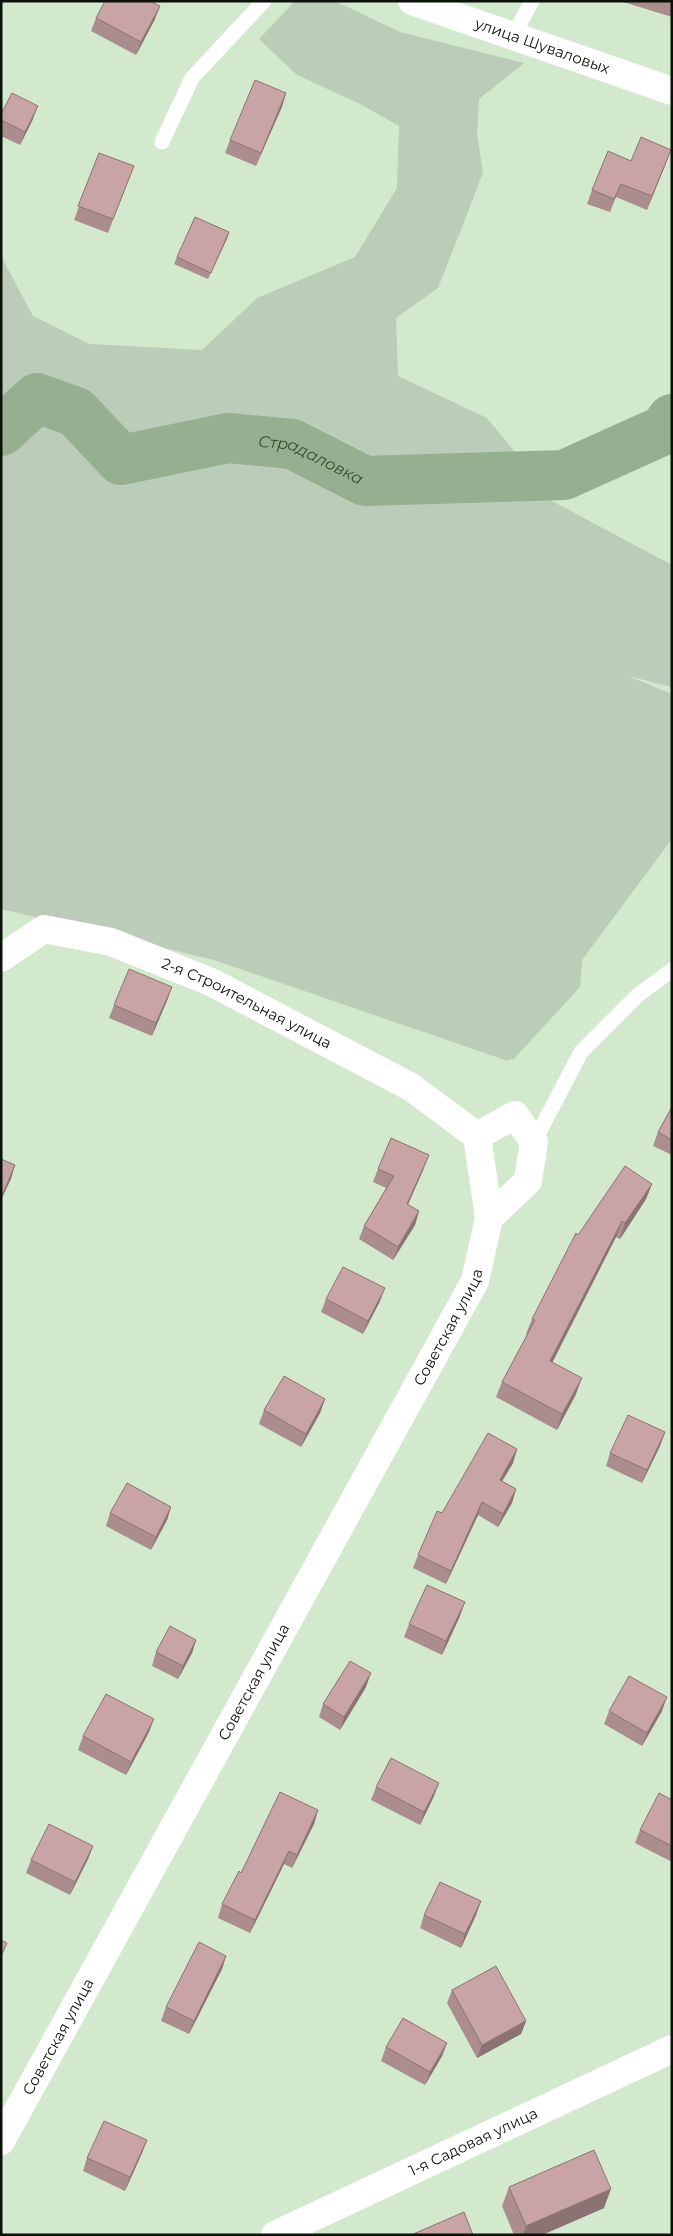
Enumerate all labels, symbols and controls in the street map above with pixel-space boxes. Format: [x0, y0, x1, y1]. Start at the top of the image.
street label: улица Шуваловых [472, 13, 613, 78]
water label: Страдаловка [257, 432, 366, 489]
street label: 2-я Строительная улица [159, 953, 335, 1053]
street label: Советская улица [409, 1267, 486, 1389]
street label: Советская улица [214, 1620, 293, 1744]
street label: Советская улица [18, 1975, 98, 2098]
street label: 1-я Садовая улица [406, 2103, 541, 2180]

